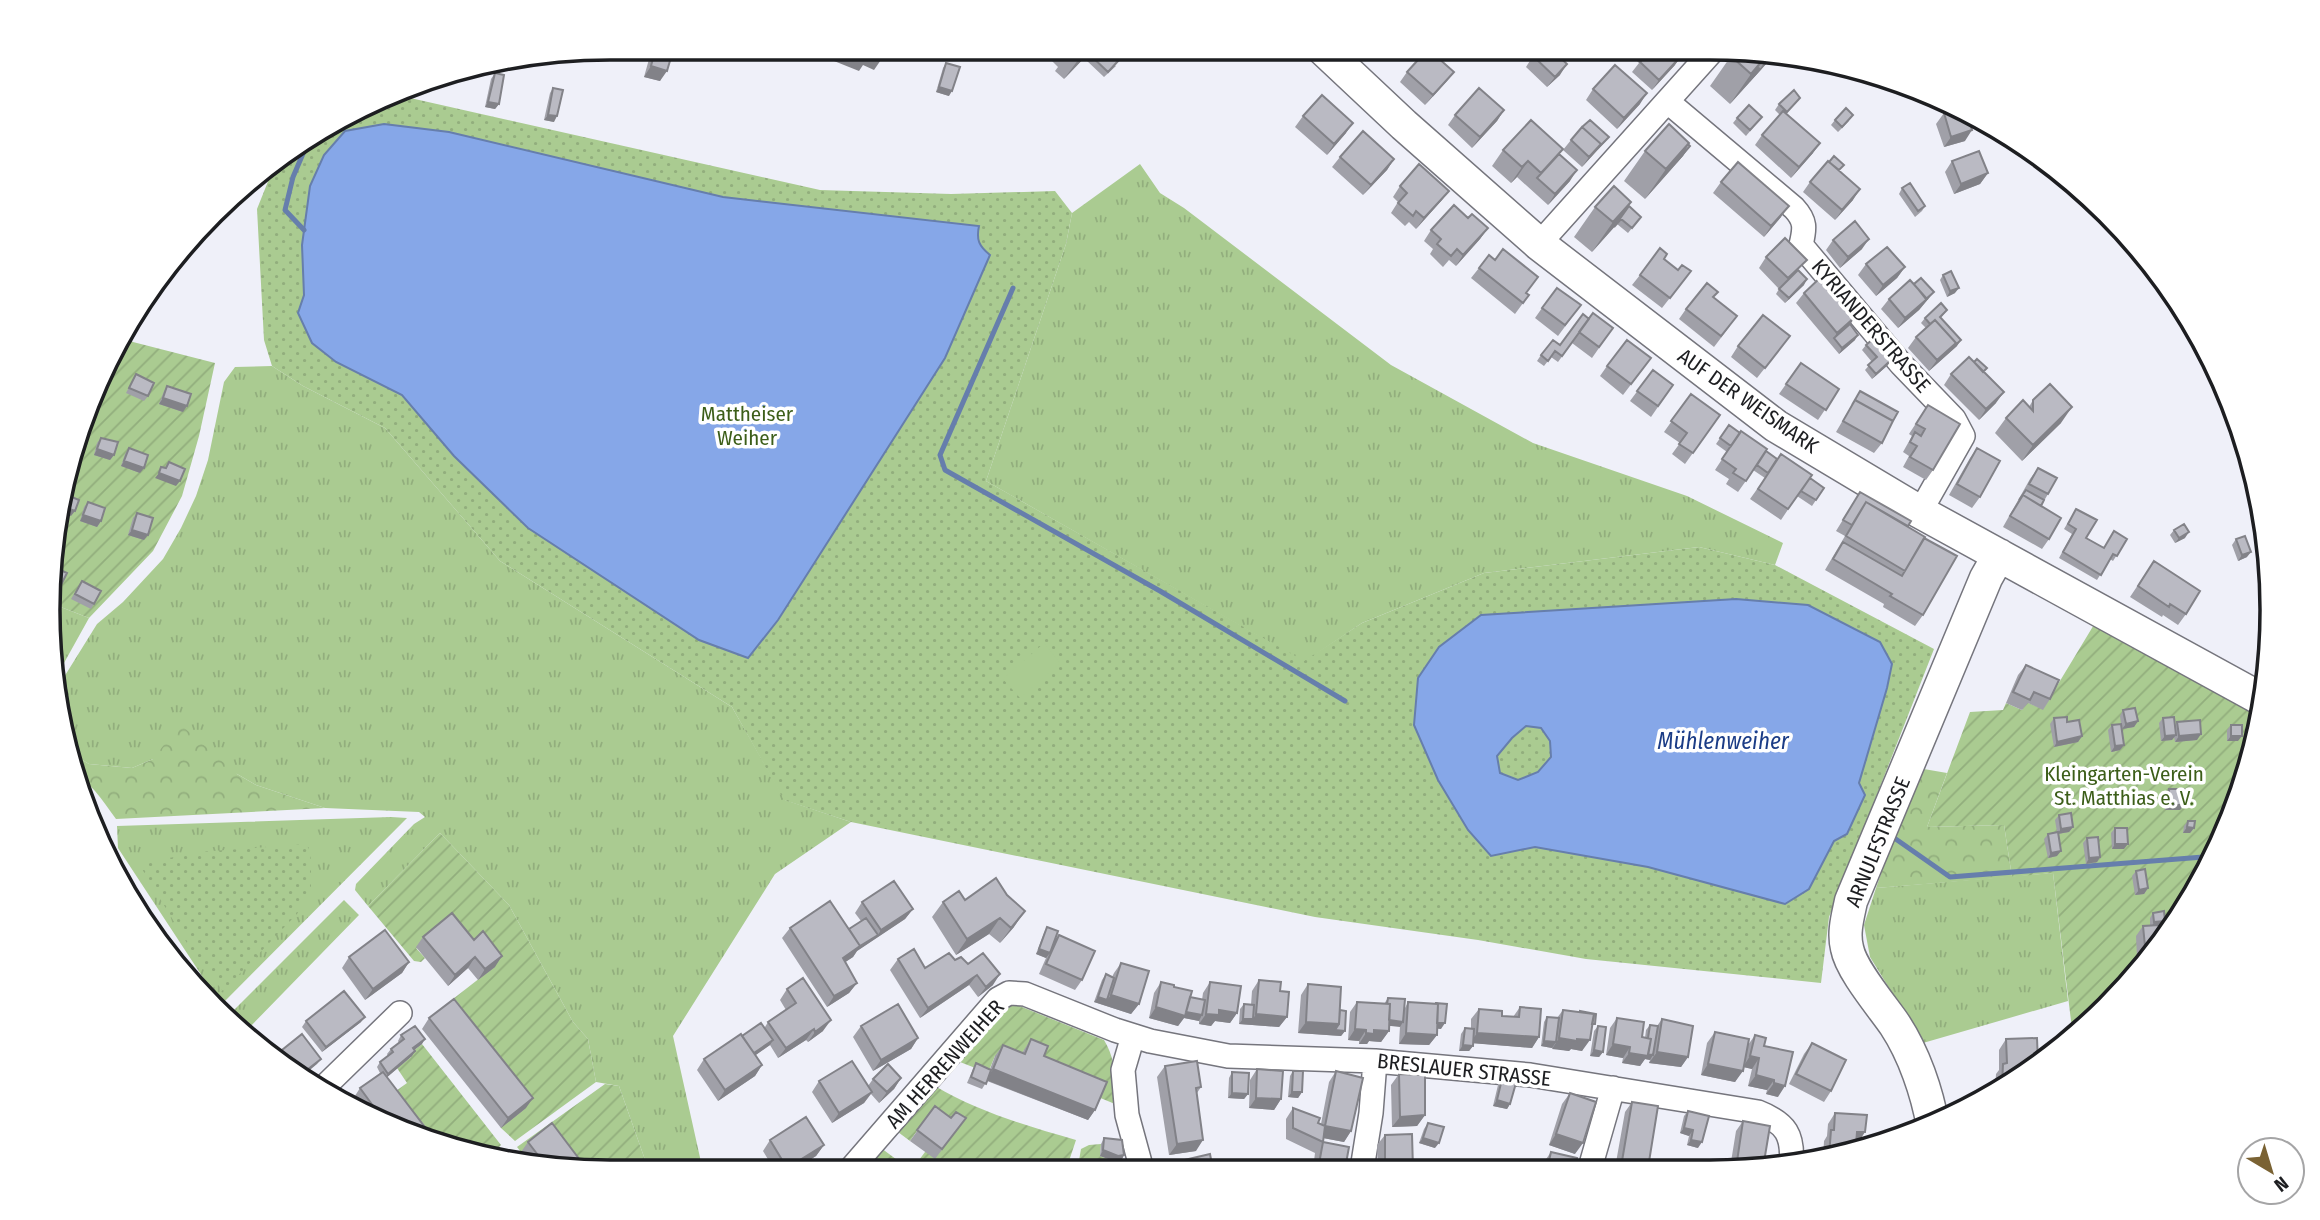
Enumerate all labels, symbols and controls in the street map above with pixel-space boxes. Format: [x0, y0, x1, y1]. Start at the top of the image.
street label: KYRIANDERSTRASSE [1806, 254, 1936, 398]
street label: AUF DER WEISMARK [1673, 343, 1824, 460]
park label: Mattheiser Weiher [701, 401, 794, 451]
water label: Mühlenweiher [1657, 727, 1790, 755]
park label: Kleingarten-Verein St. Matthias e. V. [2044, 761, 2204, 811]
street label: ARNULFSTRASSE [1840, 773, 1916, 911]
street label: AM HERRENWEIHER [880, 994, 1010, 1134]
street label: BRESLAUER STRASSE [1376, 1048, 1552, 1092]
north arrow [2236, 1136, 2306, 1206]
text: N [2270, 1171, 2293, 1197]

